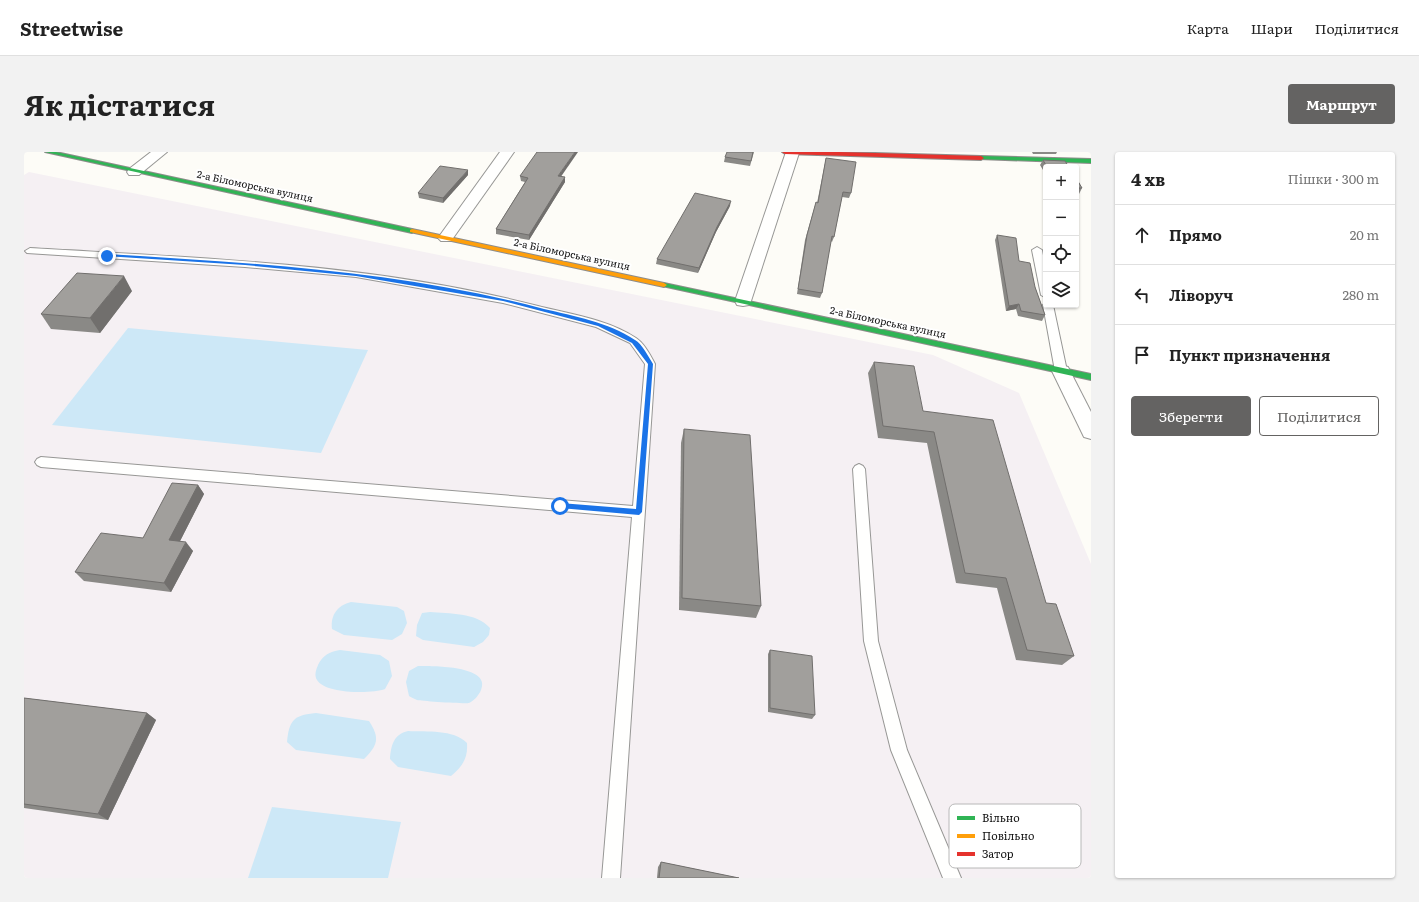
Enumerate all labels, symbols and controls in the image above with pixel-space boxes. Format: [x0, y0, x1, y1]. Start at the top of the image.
text: Streetwise [20, 14, 123, 42]
text: Карта [1187, 18, 1229, 38]
text: Шари [1251, 18, 1293, 38]
text: Поділитися [1315, 18, 1399, 38]
text: Як дістатися [24, 83, 215, 125]
button: Маршрут [1288, 84, 1395, 124]
map controls [1043, 164, 1079, 308]
button: + [1043, 164, 1079, 200]
street label: 2-а Біломорська вулиця [196, 166, 315, 205]
text: 4 хв [1131, 166, 1165, 191]
text: Пішки · 300 m [1288, 169, 1379, 188]
button: − [1043, 200, 1079, 236]
text: Прямо [1169, 223, 1222, 246]
icon: ahead [1131, 224, 1153, 246]
text: 20 m [1350, 225, 1379, 244]
street label: 2-а Біломорська вулиця [513, 234, 632, 273]
button: locate [1043, 236, 1079, 272]
route end [98, 247, 116, 265]
button: layers [1043, 272, 1079, 308]
text: Ліворуч [1169, 283, 1233, 306]
icon: left [1131, 284, 1153, 306]
text: 280 m [1343, 285, 1379, 304]
street label: 2-а Біломорська вулиця [829, 302, 948, 341]
text: Пункт призначення [1169, 343, 1330, 366]
icon: arrive [1131, 344, 1153, 366]
button: Зберегти [1131, 396, 1251, 436]
button: Поділитися [1259, 396, 1379, 436]
route start [551, 497, 569, 515]
legend [949, 804, 1081, 868]
text: Вільно [982, 809, 1020, 825]
text: Повільно [982, 827, 1034, 843]
text: Затор [982, 845, 1014, 861]

